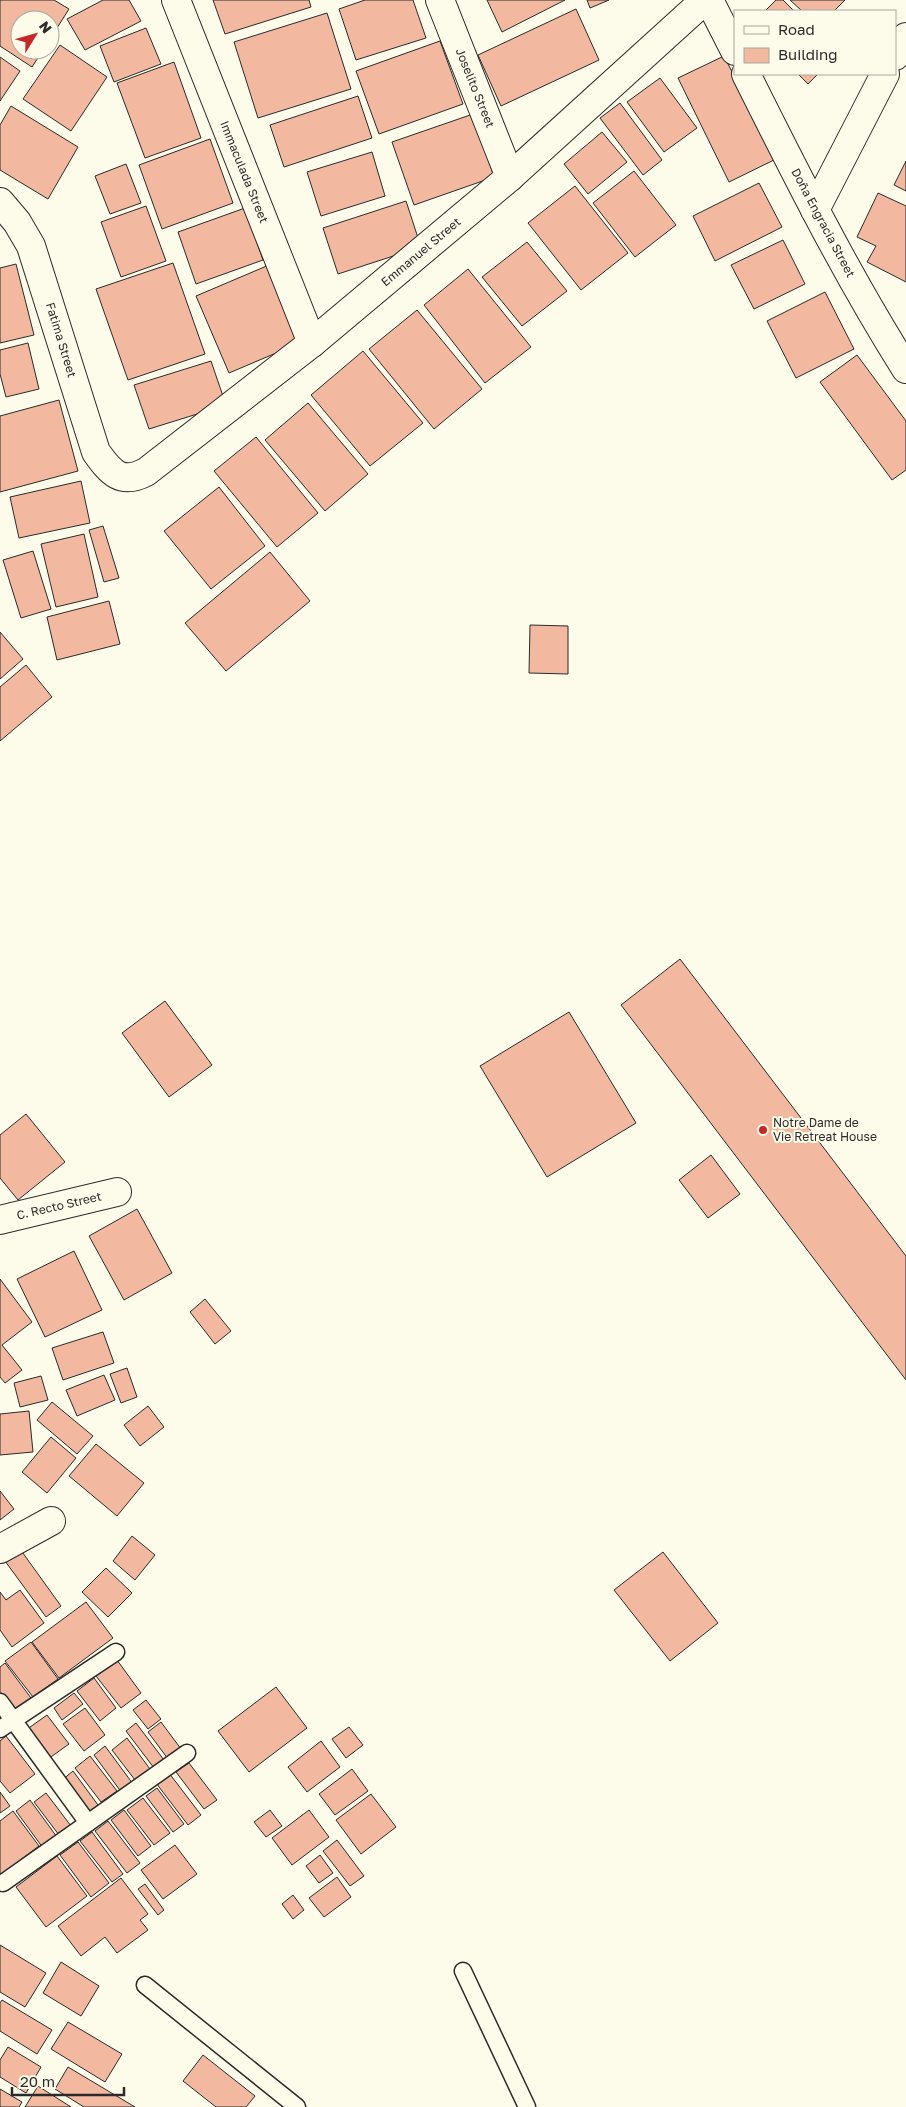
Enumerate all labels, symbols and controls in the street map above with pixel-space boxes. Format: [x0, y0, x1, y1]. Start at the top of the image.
north arrow [10, 10, 60, 60]
legend [734, 10, 896, 75]
text: N [36, 18, 56, 36]
text: Road [778, 20, 815, 38]
text: Building [778, 45, 838, 63]
street label: Joselito Street [453, 46, 498, 130]
street label: Immaculada Street [217, 119, 272, 225]
street label: Doña Engracia Street [788, 166, 859, 280]
street label: Emmanuel Street [378, 214, 464, 289]
street label: Fatima Street [43, 301, 80, 379]
place label: Notre Dame de Vie Retreat House [773, 1115, 877, 1144]
marker: Notre Dame de Vie Retreat House [757, 1124, 769, 1136]
street label: C. Recto Street [15, 1188, 103, 1223]
scale bar [12, 2064, 125, 2096]
text: 20 m [20, 2072, 55, 2090]

